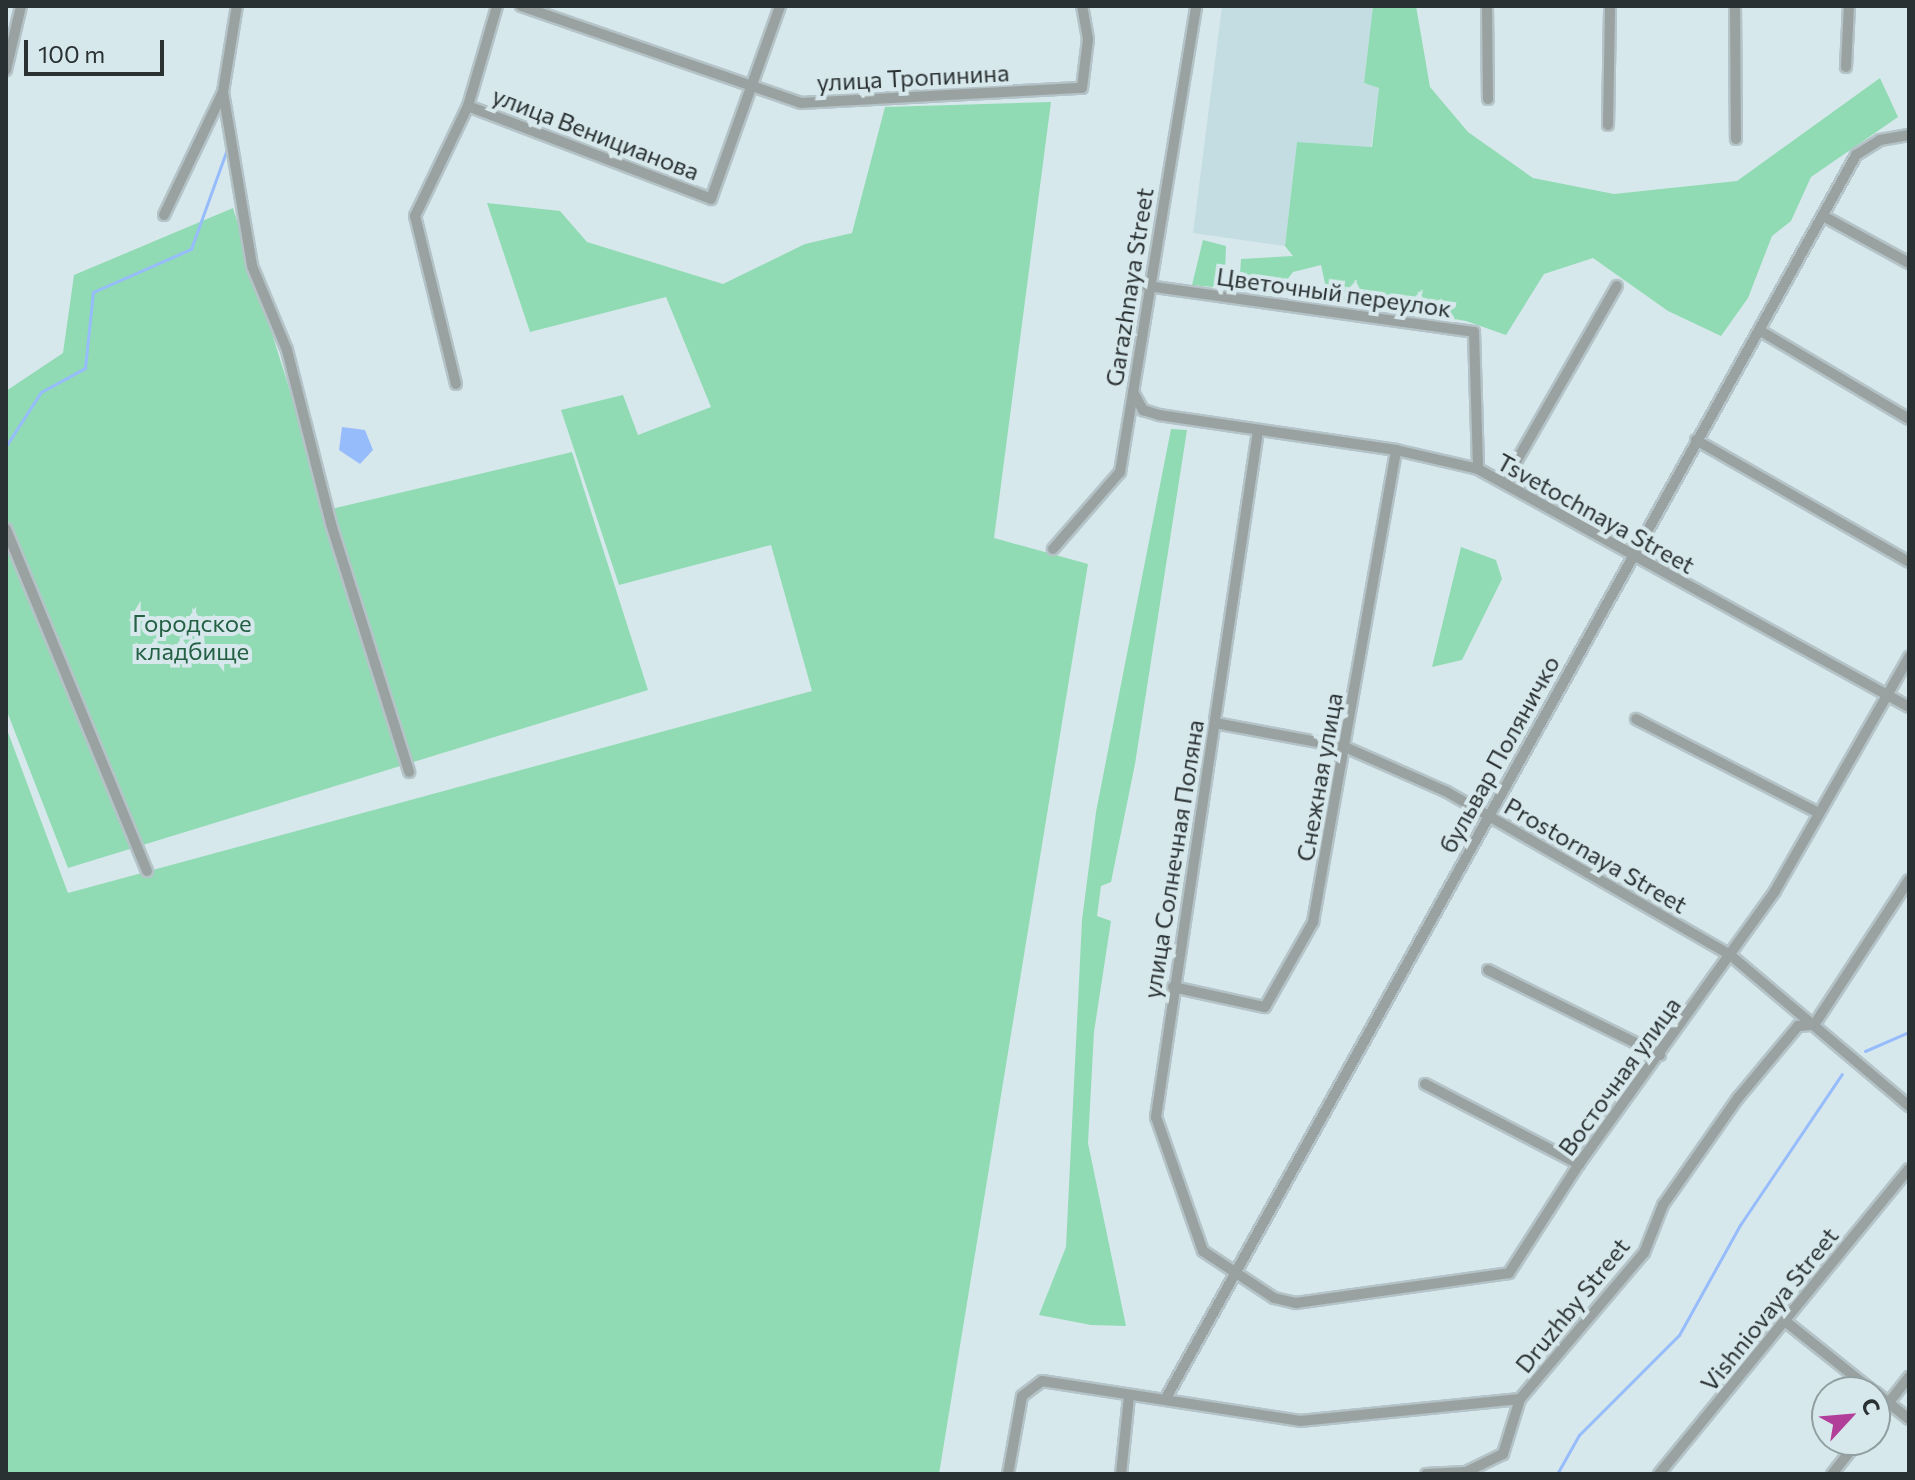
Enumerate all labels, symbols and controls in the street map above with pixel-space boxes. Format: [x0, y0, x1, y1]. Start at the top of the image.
scale bar [28, 24, 168, 74]
text: 100 m [38, 39, 105, 68]
street label: улица Тропинина [816, 58, 1010, 96]
street label: улица Веницианова [489, 80, 703, 186]
street label: Garazhnaya Street [1099, 186, 1159, 388]
street label: Цветочный переулок [1215, 261, 1453, 323]
street label: Tsvetochnaya Street [1492, 447, 1700, 579]
park label: Городское кладбище [132, 609, 252, 665]
street label: бульвар Поляничко [1433, 650, 1565, 858]
street label: Снежная улица [1290, 690, 1348, 864]
street label: улица Солнечная Поляна [1137, 718, 1209, 1000]
street label: Prostornaya Street [1500, 791, 1692, 919]
street label: Восточная улица [1552, 991, 1686, 1161]
street label: Vishniovaya Street [1694, 1221, 1844, 1397]
street label: Druzhby Street [1509, 1232, 1635, 1378]
north arrow [1811, 1376, 1891, 1456]
text: С [1856, 1393, 1887, 1419]

